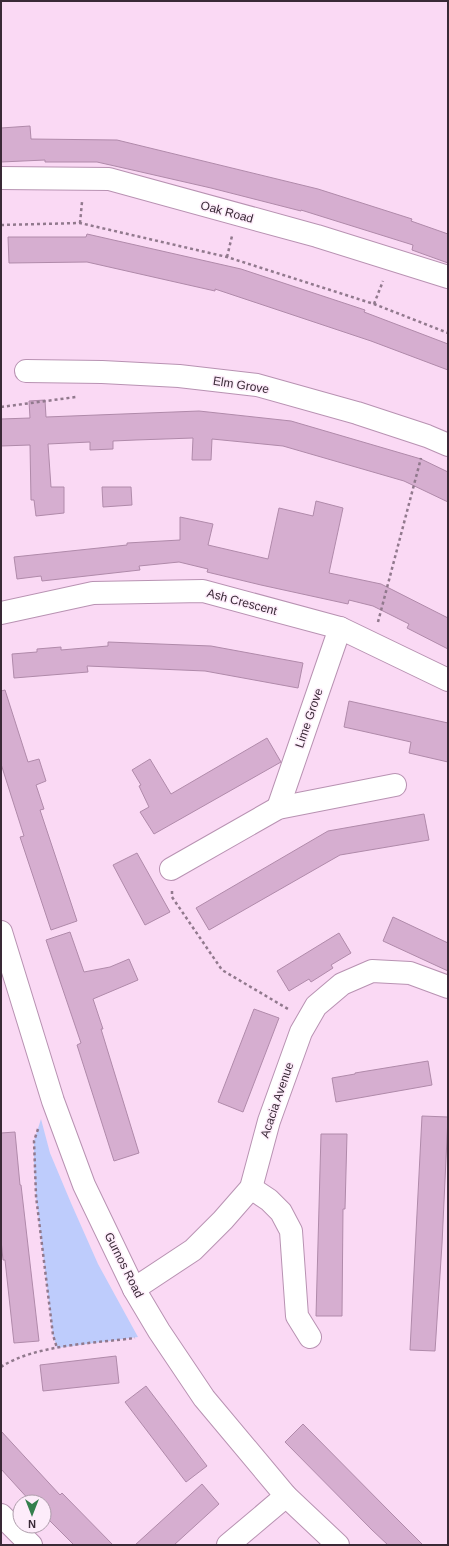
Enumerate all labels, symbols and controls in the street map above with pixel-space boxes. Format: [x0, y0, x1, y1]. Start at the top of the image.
street label: Oak Road [199, 198, 255, 226]
street label: Elm Grove [212, 374, 270, 396]
street label: Ash Crescent [205, 586, 279, 618]
street label: Lime Grove [292, 686, 326, 750]
street label: Acacia Avenue [257, 1060, 297, 1140]
street label: Gurnos Road [102, 1230, 146, 1300]
north arrow [12, 1494, 52, 1534]
text: N [28, 1518, 36, 1530]

